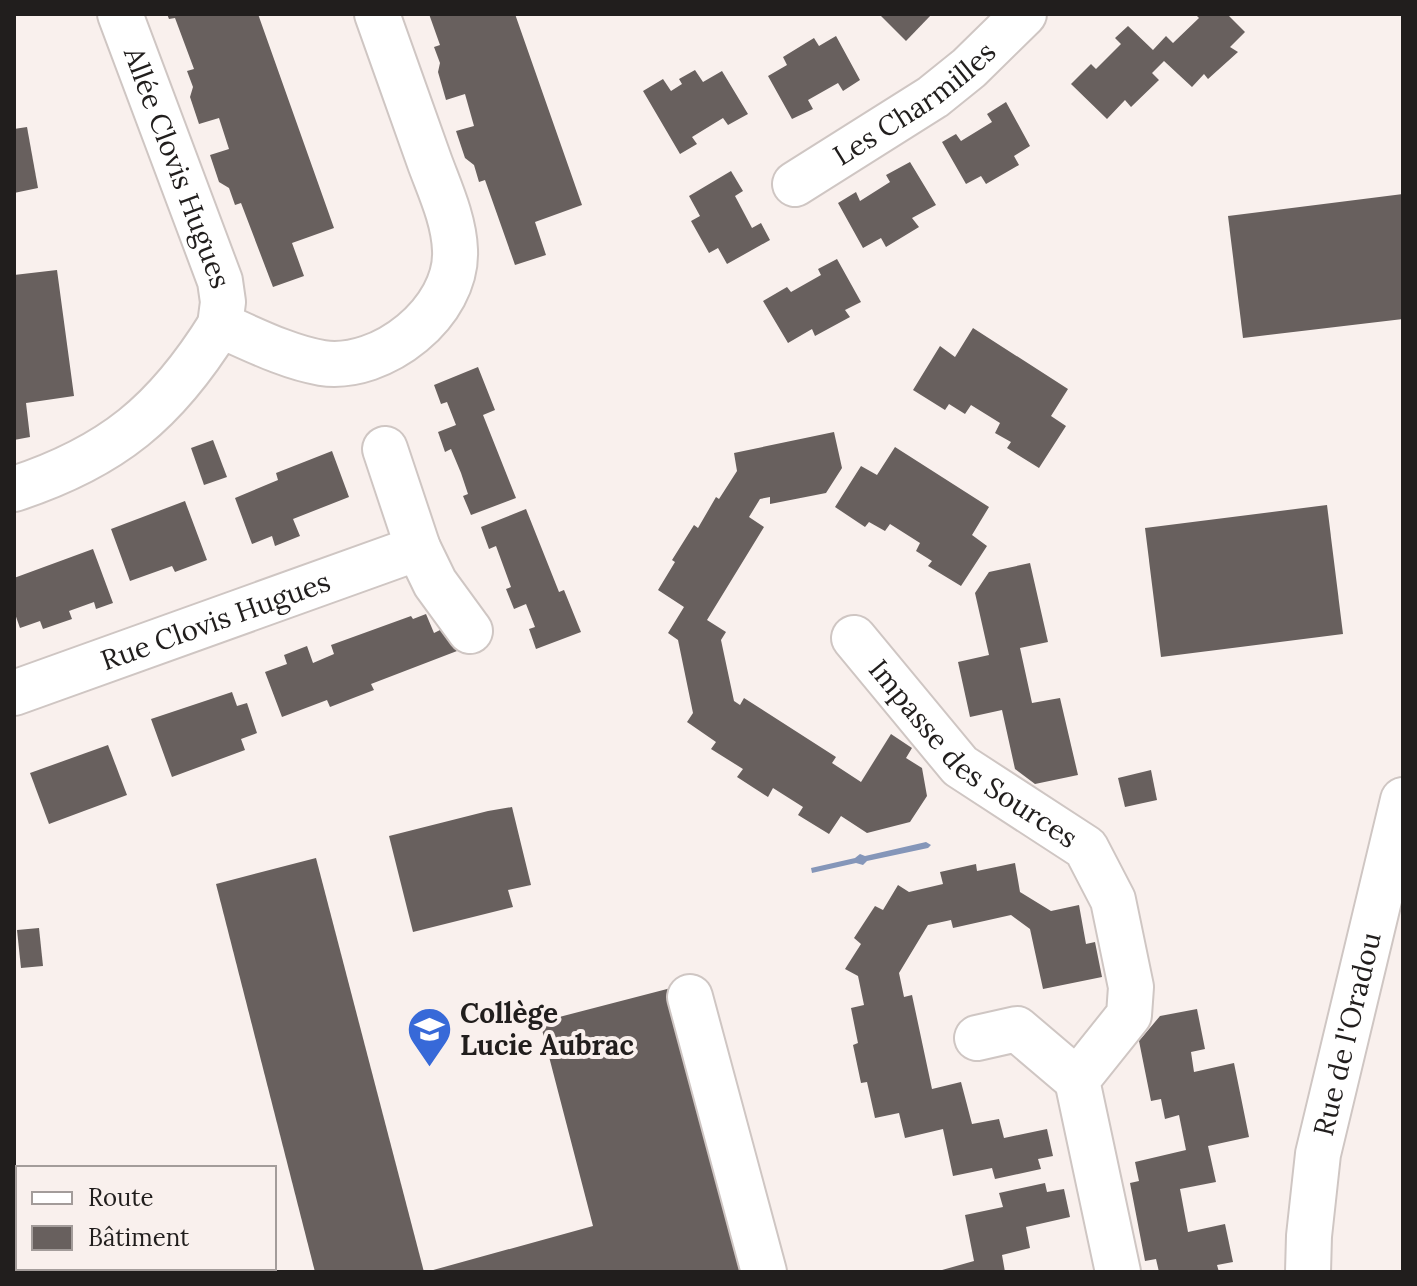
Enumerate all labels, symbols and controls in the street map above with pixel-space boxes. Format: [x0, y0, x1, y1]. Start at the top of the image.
street label: Les Charmilles [826, 34, 1003, 173]
street label: Allée Clovis Hugues [116, 41, 239, 293]
street label: Rue Clovis Hugues [96, 563, 335, 678]
street label: Impasse des Sources [861, 652, 1084, 856]
street label: Rue de l'Oradou [1305, 929, 1389, 1139]
place label: Collège Lucie Aubrac [460, 995, 634, 1063]
school or university icon: Collège Lucie Aubrac [405, 1005, 453, 1068]
legend [16, 1166, 276, 1270]
text: Route [88, 1182, 154, 1213]
text: Bâtiment [88, 1222, 190, 1253]

